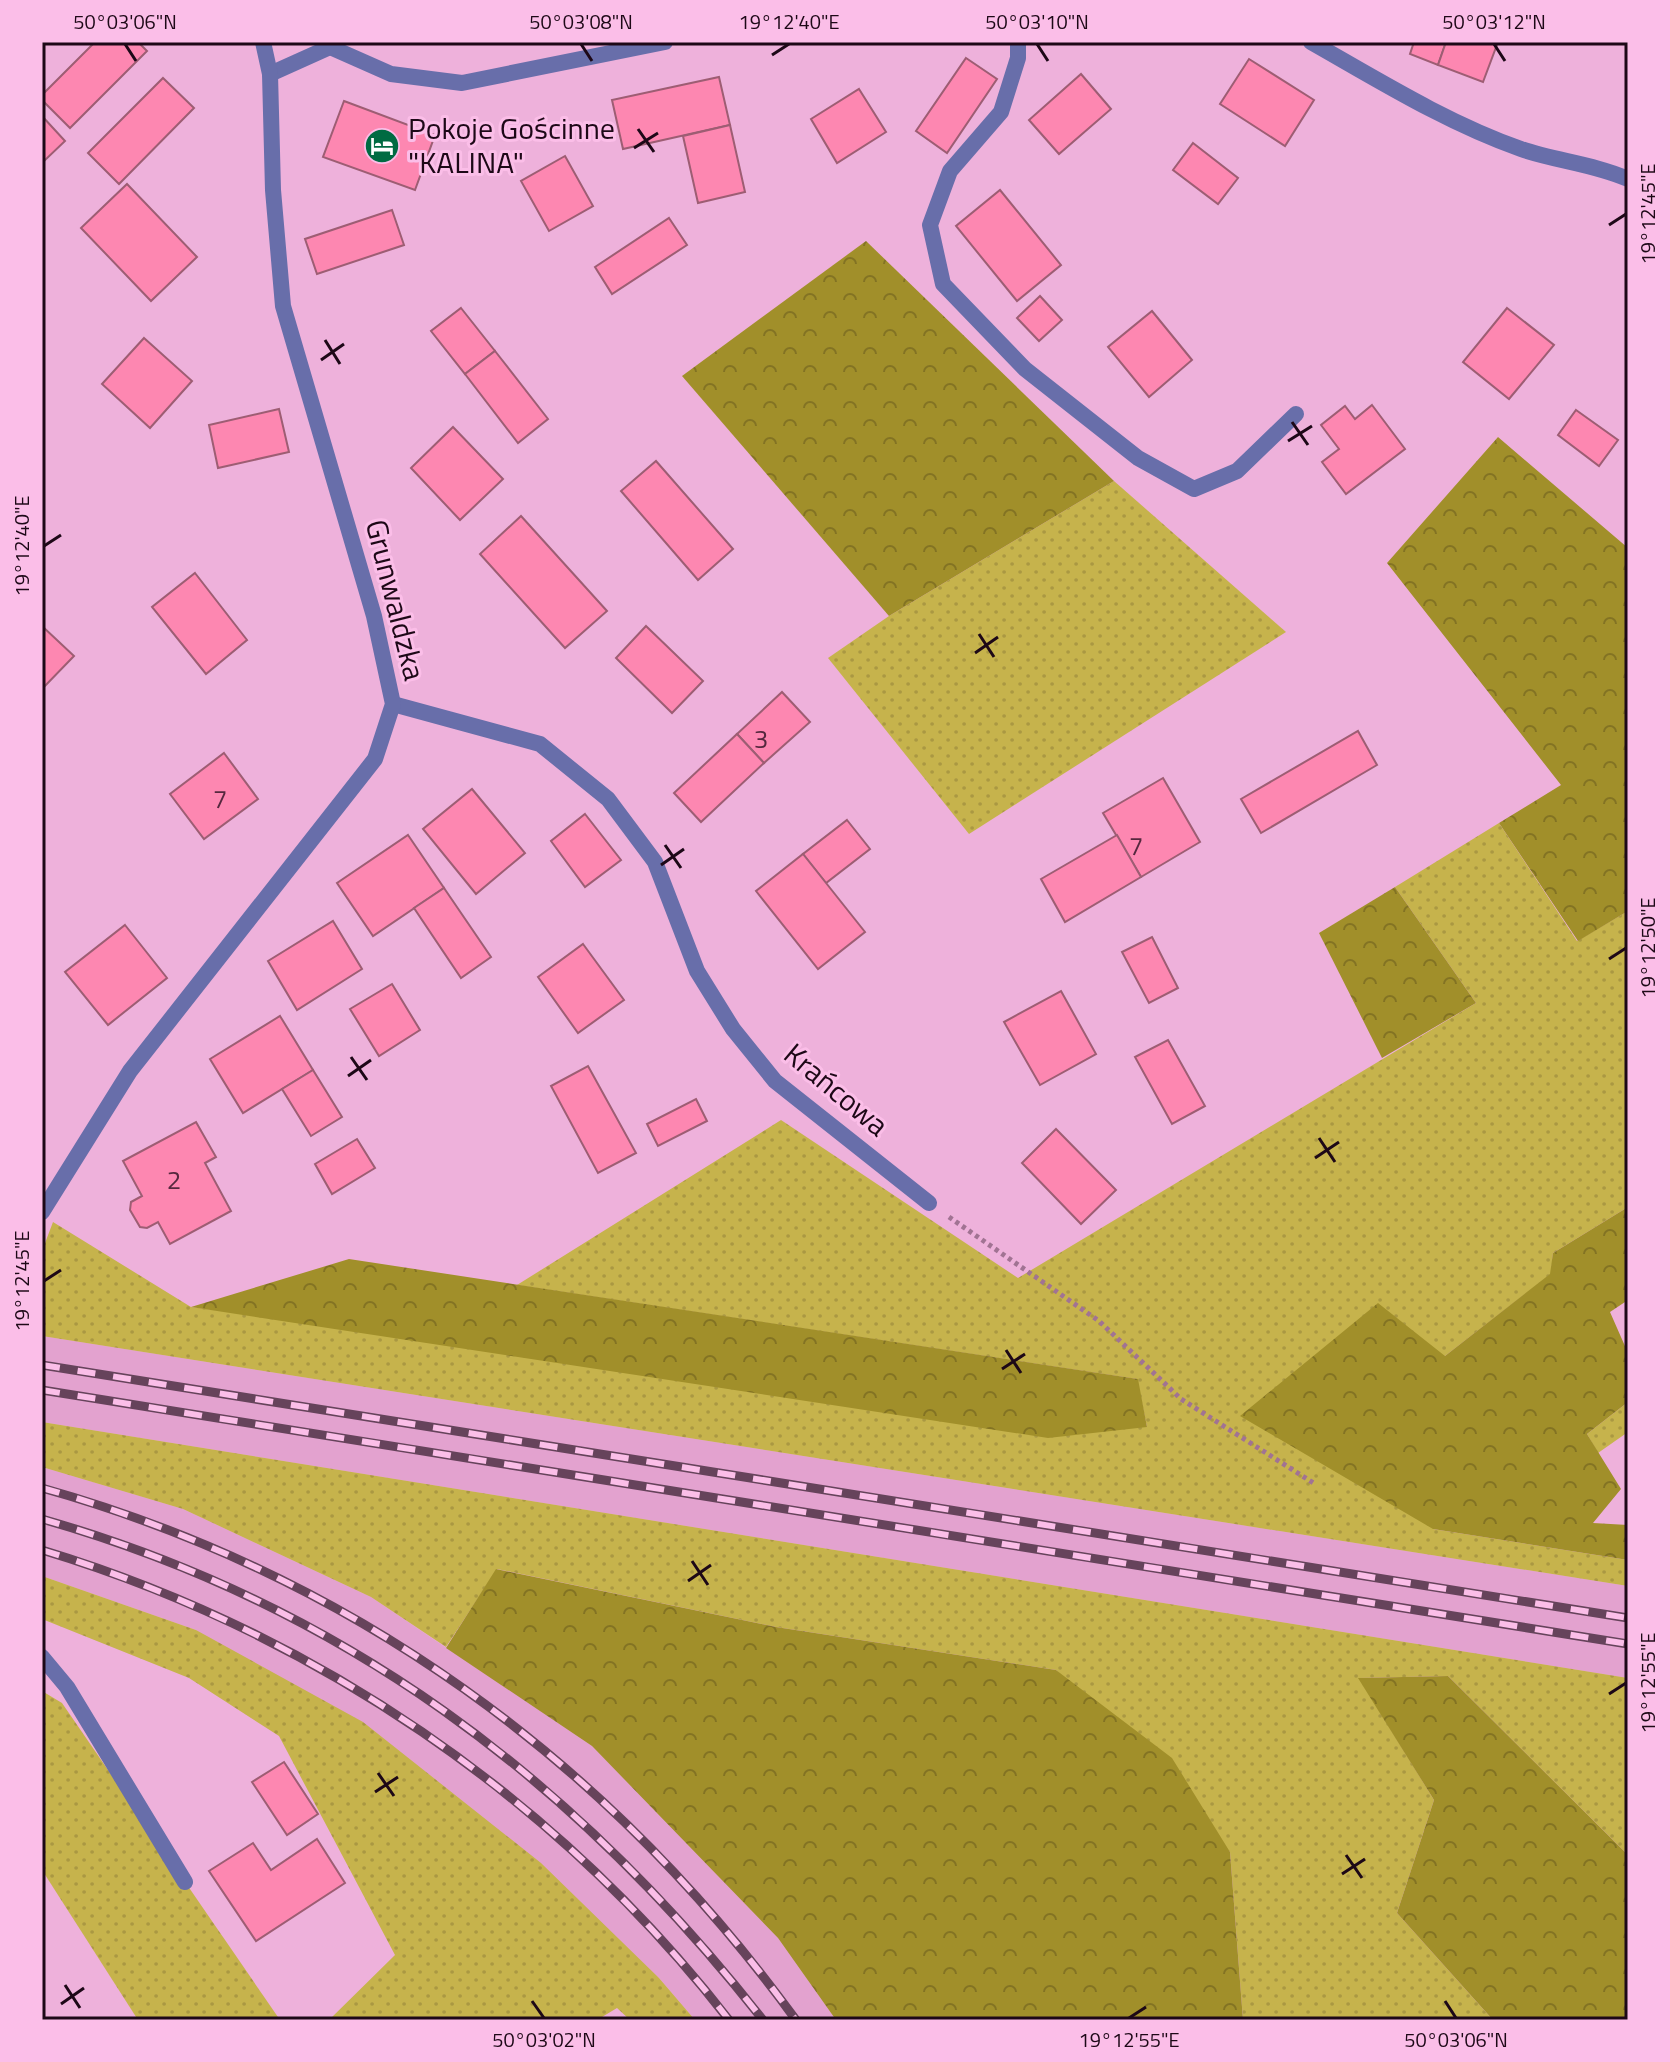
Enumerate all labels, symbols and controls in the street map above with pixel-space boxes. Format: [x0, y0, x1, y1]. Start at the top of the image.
text: 50°03'06"N [73, 6, 177, 37]
text: 50°03'08"N [529, 6, 633, 37]
text: 19°12'40"E [738, 6, 840, 37]
text: 50°03'10"N [985, 6, 1089, 37]
text: 50°03'12"N [1442, 6, 1546, 37]
place label: Pokoje Gościnne "KALINA" [408, 105, 615, 185]
hotel icon: Pokoje Gościnne "KALINA" [363, 127, 401, 165]
text: 19°12'45"E [1632, 163, 1663, 265]
text: 19°12'40"E [6, 495, 37, 597]
street label: Grunwaldzka [354, 515, 438, 685]
house number: 3 [754, 719, 768, 758]
house number: 7 [213, 779, 227, 818]
house number: 7 [1129, 826, 1143, 865]
text: 19°12'50"E [1632, 897, 1663, 999]
street label: Krańcowa [774, 1031, 899, 1147]
house number: 2 [167, 1160, 181, 1199]
text: 19°12'45"E [6, 1230, 37, 1332]
text: 19°12'55"E [1632, 1632, 1663, 1734]
text: 50°03'02"N [492, 2024, 596, 2055]
text: 19°12'55"E [1078, 2024, 1180, 2055]
text: 50°03'06"N [1404, 2024, 1508, 2055]

